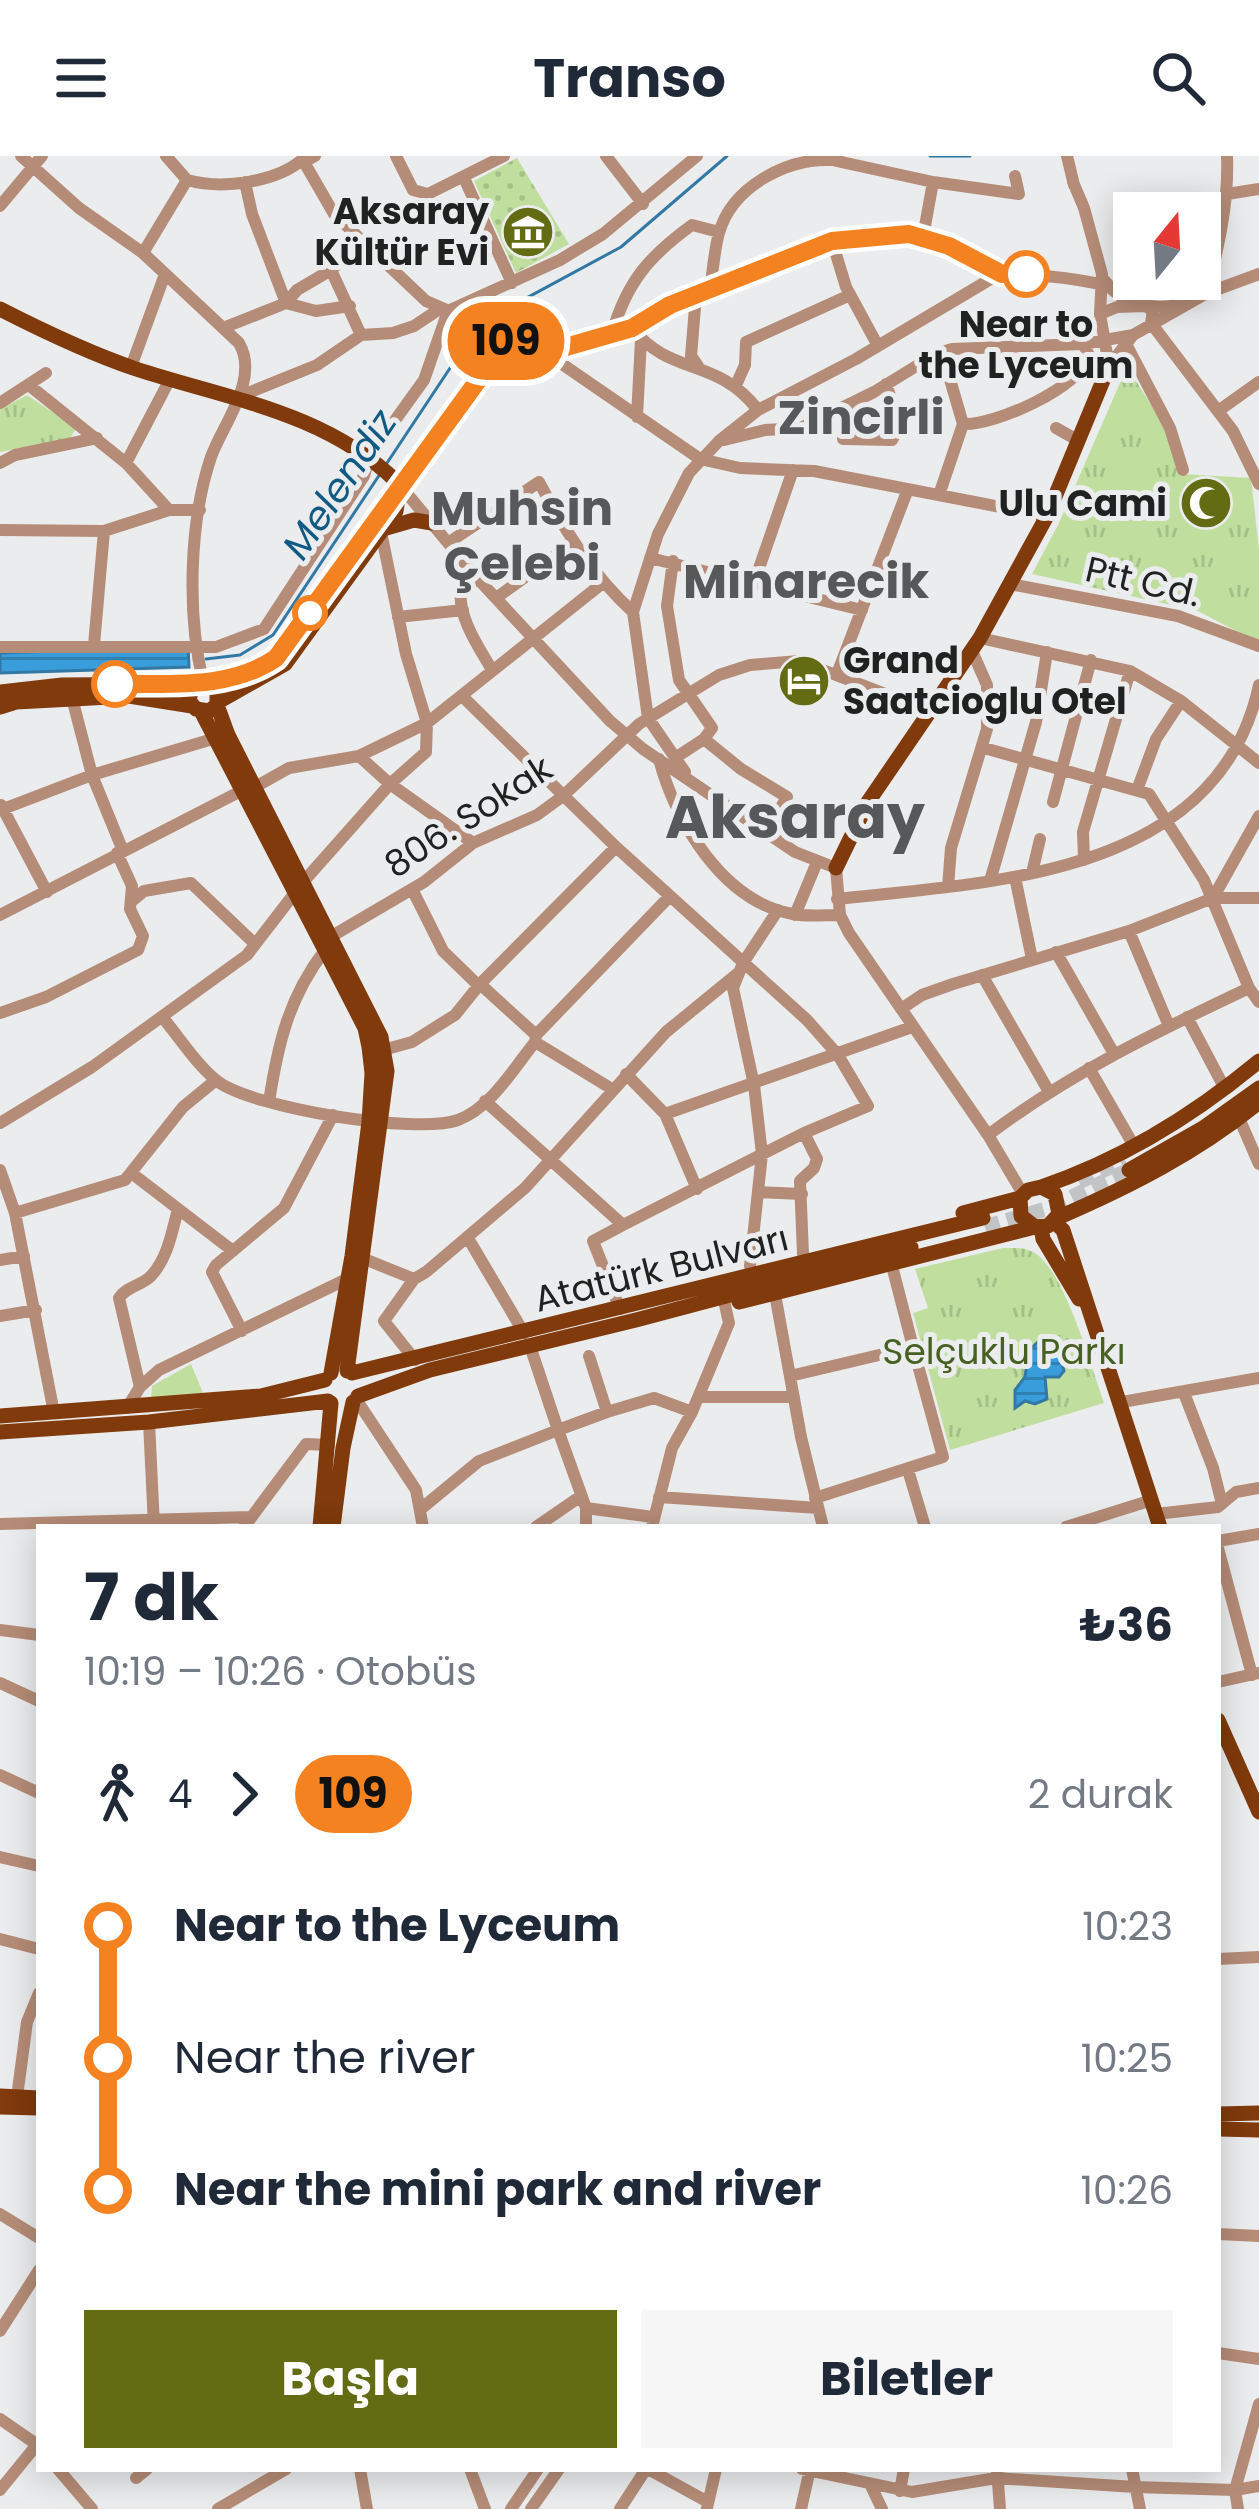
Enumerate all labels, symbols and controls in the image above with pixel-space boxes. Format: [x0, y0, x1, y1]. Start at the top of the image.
text: Transo [533, 40, 726, 116]
icon: menu [48, 45, 114, 111]
icon: search [1145, 45, 1211, 111]
place label: Aksaray Kültür Evi [314, 186, 489, 278]
north arrow [1113, 192, 1221, 300]
map controls [1113, 192, 1221, 300]
museum icon: Aksaray Kültür Evi [500, 204, 556, 260]
marker: Near to the Lyceum [1004, 252, 1048, 296]
place label: Near to the Lyceum [919, 299, 1133, 391]
line badge: 109 [437, 302, 575, 380]
text: 109 [471, 311, 541, 370]
district label: Zincirli [777, 384, 945, 451]
water label: Melendiz [269, 398, 410, 570]
district label: Muhsin Çelebi [431, 475, 613, 597]
mosque icon: Ulu Cami [1178, 475, 1234, 531]
place label: Ulu Cami [998, 478, 1167, 529]
street label: Ptt Cd. [1080, 544, 1205, 619]
district label: Minarecik [683, 548, 929, 615]
unlabelled marker [294, 597, 326, 629]
place label: Grand Saatcioglu Otel [843, 635, 1127, 727]
hotel icon: Grand Saatcioglu Otel [776, 653, 832, 709]
unlabelled marker [93, 662, 137, 706]
street label: 806. Sokak [374, 743, 563, 890]
district label: Aksaray [665, 775, 925, 859]
street label: Atatürk Bulvarı [529, 1212, 794, 1325]
park label: Selçuklu Parkı [882, 1326, 1126, 1377]
text: 7 dk [84, 1551, 219, 1643]
text: ₺36 [1080, 1594, 1173, 1657]
text: 10:19 – 10:26 · Otobüs [84, 1644, 477, 1699]
icon: walk [84, 1761, 150, 1827]
icon: forward [211, 1761, 277, 1827]
text: 109 [319, 1764, 388, 1823]
text: 4 [168, 1767, 193, 1822]
text: 2 durak [1028, 1767, 1173, 1822]
text: Near to the Lyceum [174, 1894, 620, 1957]
text: 10:23 [1082, 1899, 1173, 1954]
text: Near the river [174, 2026, 476, 2089]
text: 10:25 [1081, 2031, 1173, 2086]
text: Near the mini park and river [174, 2158, 821, 2221]
text: 10:26 [1081, 2163, 1173, 2218]
button: Başla [84, 2310, 617, 2448]
button: Biletler [641, 2310, 1173, 2448]

